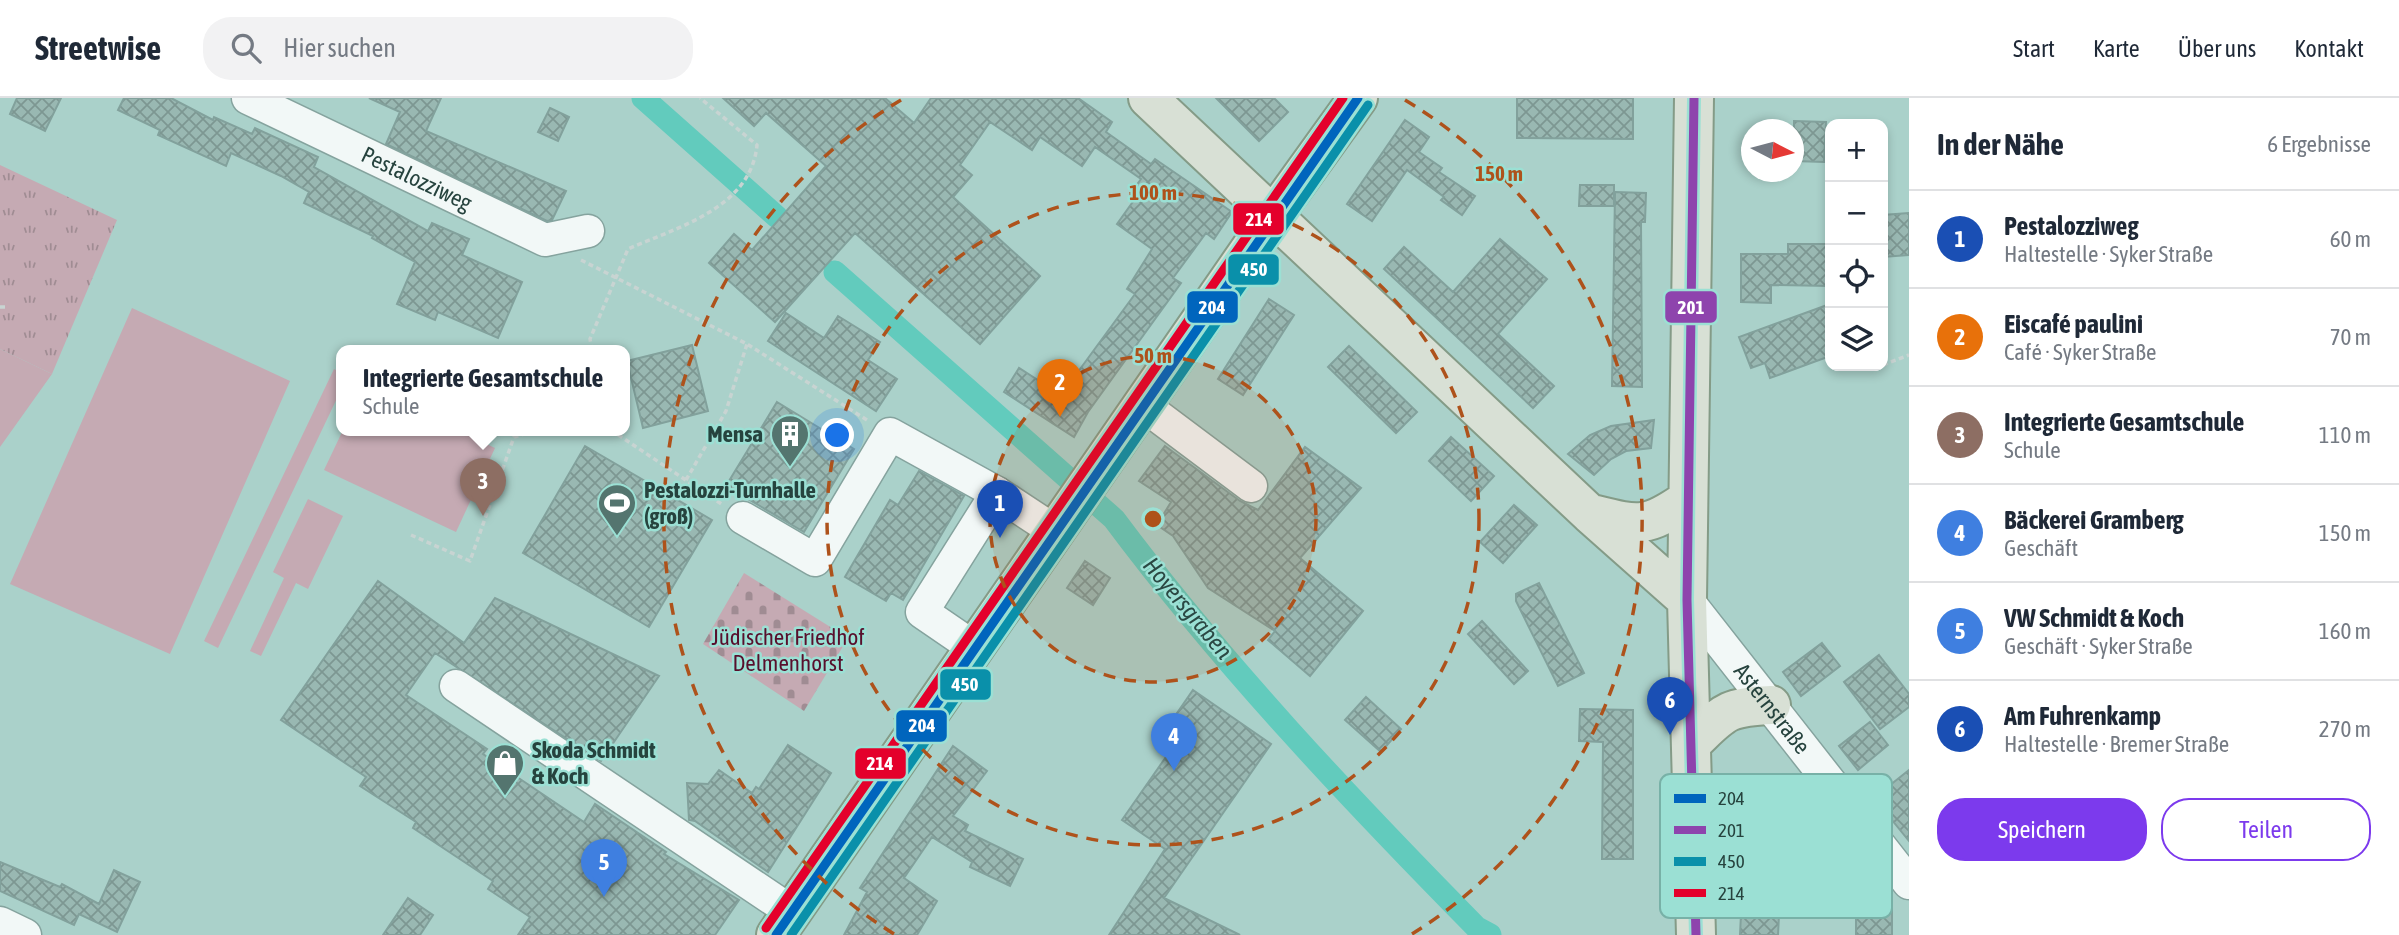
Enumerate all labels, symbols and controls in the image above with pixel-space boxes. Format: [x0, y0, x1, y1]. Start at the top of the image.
search box [203, 17, 693, 80]
text: Streetwise [35, 29, 161, 67]
icon: search [227, 29, 265, 67]
text: Hier suchen [283, 33, 396, 63]
text: Start [2013, 35, 2055, 62]
text: Karte [2093, 35, 2140, 62]
text: Über uns [2178, 35, 2256, 62]
text: Kontakt [2294, 35, 2364, 62]
north arrow [1741, 119, 1804, 182]
map controls [1825, 119, 1888, 371]
button: + [1825, 119, 1888, 182]
text: In der Nähe [1937, 127, 2064, 161]
text: 6 Ergebnisse [2267, 131, 2371, 157]
street label: Pestalozziweg [357, 141, 476, 216]
text: 150 m [1475, 161, 1523, 185]
text: 100 m [1129, 180, 1177, 204]
button: − [1825, 182, 1888, 245]
line badge: 214 [1232, 202, 1285, 236]
text: 214 [1246, 208, 1272, 230]
text: Pestalozziweg [2004, 211, 2139, 241]
text: 1 [1955, 226, 1965, 252]
text: 60 m [2330, 226, 2371, 252]
text: Haltestelle · Syker Straße [2004, 241, 2213, 267]
button: locate [1825, 245, 1888, 308]
line badge: 450 [1227, 253, 1280, 286]
text: 450 [1240, 258, 1267, 280]
line badge: 204 [1186, 290, 1239, 324]
line badge: 201 [1664, 290, 1718, 324]
text: 204 [1199, 296, 1225, 318]
text: 201 [1678, 296, 1704, 318]
button: layers [1825, 308, 1888, 371]
text: Eiscafé paulini [2004, 309, 2143, 339]
text: 2 [1955, 324, 1965, 350]
text: 70 m [2330, 324, 2371, 350]
text: Café · Syker Straße [2004, 339, 2157, 365]
text: 50 m [1134, 343, 1172, 367]
popup [336, 345, 630, 436]
pin: 2 [1037, 359, 1083, 417]
text: Integrierte Gesamtschule [363, 363, 603, 393]
text: Schule [363, 393, 420, 419]
text: Integrierte Gesamtschule [2004, 407, 2244, 437]
building icon: Mensa [769, 413, 811, 468]
your location [820, 418, 854, 452]
place label: Mensa [707, 421, 763, 447]
text: 3 [1955, 422, 1965, 448]
text: 110 m [2319, 422, 2371, 448]
text: Schule [2004, 437, 2061, 463]
pin: 3 [460, 458, 506, 516]
place label: Pestalozzi-Turnhalle (groß) [644, 477, 816, 529]
pin: 1 [977, 480, 1023, 538]
sports icon: Pestalozzi-Turnhalle (groß) [596, 482, 638, 537]
text: Bäckerei Gramberg [2004, 505, 2184, 535]
centre of rings [1141, 507, 1165, 531]
text: 4 [1955, 520, 1965, 546]
text: 150 m [2319, 520, 2371, 546]
text: Geschäft [2004, 535, 2078, 561]
water label: Hoyersgraben [1138, 552, 1238, 664]
text: VW Schmidt & Koch [2004, 603, 2184, 633]
text: 5 [1955, 618, 1965, 644]
text: 160 m [2319, 618, 2371, 644]
park label: Jüdischer Friedhof Delmenhorst [711, 624, 865, 676]
text: Geschäft · Syker Straße [2004, 633, 2193, 659]
street label: Asternstraße [1729, 658, 1816, 759]
line badge: 450 [939, 668, 992, 701]
text: 450 [951, 673, 978, 695]
pin: 6 [1647, 677, 1693, 735]
text: Am Fuhrenkamp [2004, 701, 2161, 731]
line badge: 204 [895, 709, 948, 743]
pin: 4 [1151, 713, 1197, 771]
text: 204 [909, 714, 935, 736]
text: 6 [1955, 716, 1965, 742]
text: 270 m [2319, 716, 2371, 742]
text: Haltestelle · Bremer Straße [2004, 731, 2229, 757]
place label: Skoda Schmidt & Koch [532, 737, 656, 789]
shop icon: Skoda Schmidt & Koch [484, 742, 526, 797]
line badge: 214 [854, 747, 907, 780]
text: 214 [867, 752, 893, 774]
legend [1660, 774, 1892, 918]
text: 204 [1718, 787, 1745, 809]
button: Speichern [1937, 798, 2147, 861]
button: Teilen [2161, 798, 2371, 861]
text: 201 [1718, 819, 1745, 841]
pin: 5 [581, 839, 627, 897]
text: 450 [1718, 850, 1745, 872]
text: 214 [1718, 882, 1745, 904]

